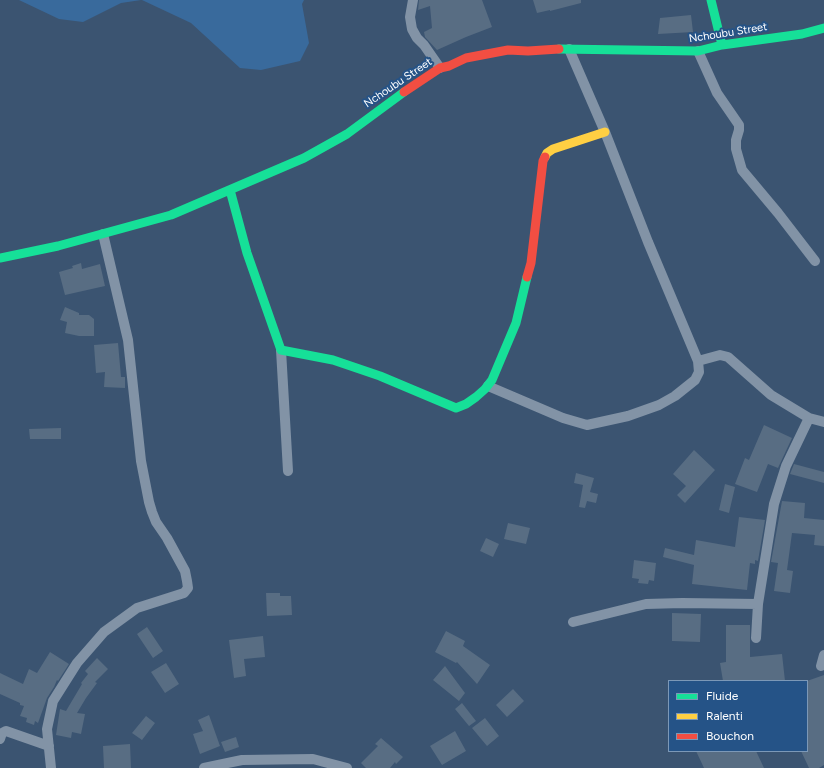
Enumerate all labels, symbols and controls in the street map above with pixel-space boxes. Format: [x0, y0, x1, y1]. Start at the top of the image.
street label: Nchoubu Street [688, 20, 768, 46]
street label: Nchoubu Street [361, 55, 435, 111]
legend [668, 680, 808, 752]
text: Fluide [706, 689, 738, 703]
text: Ralenti [706, 709, 743, 723]
text: Bouchon [706, 729, 754, 743]

